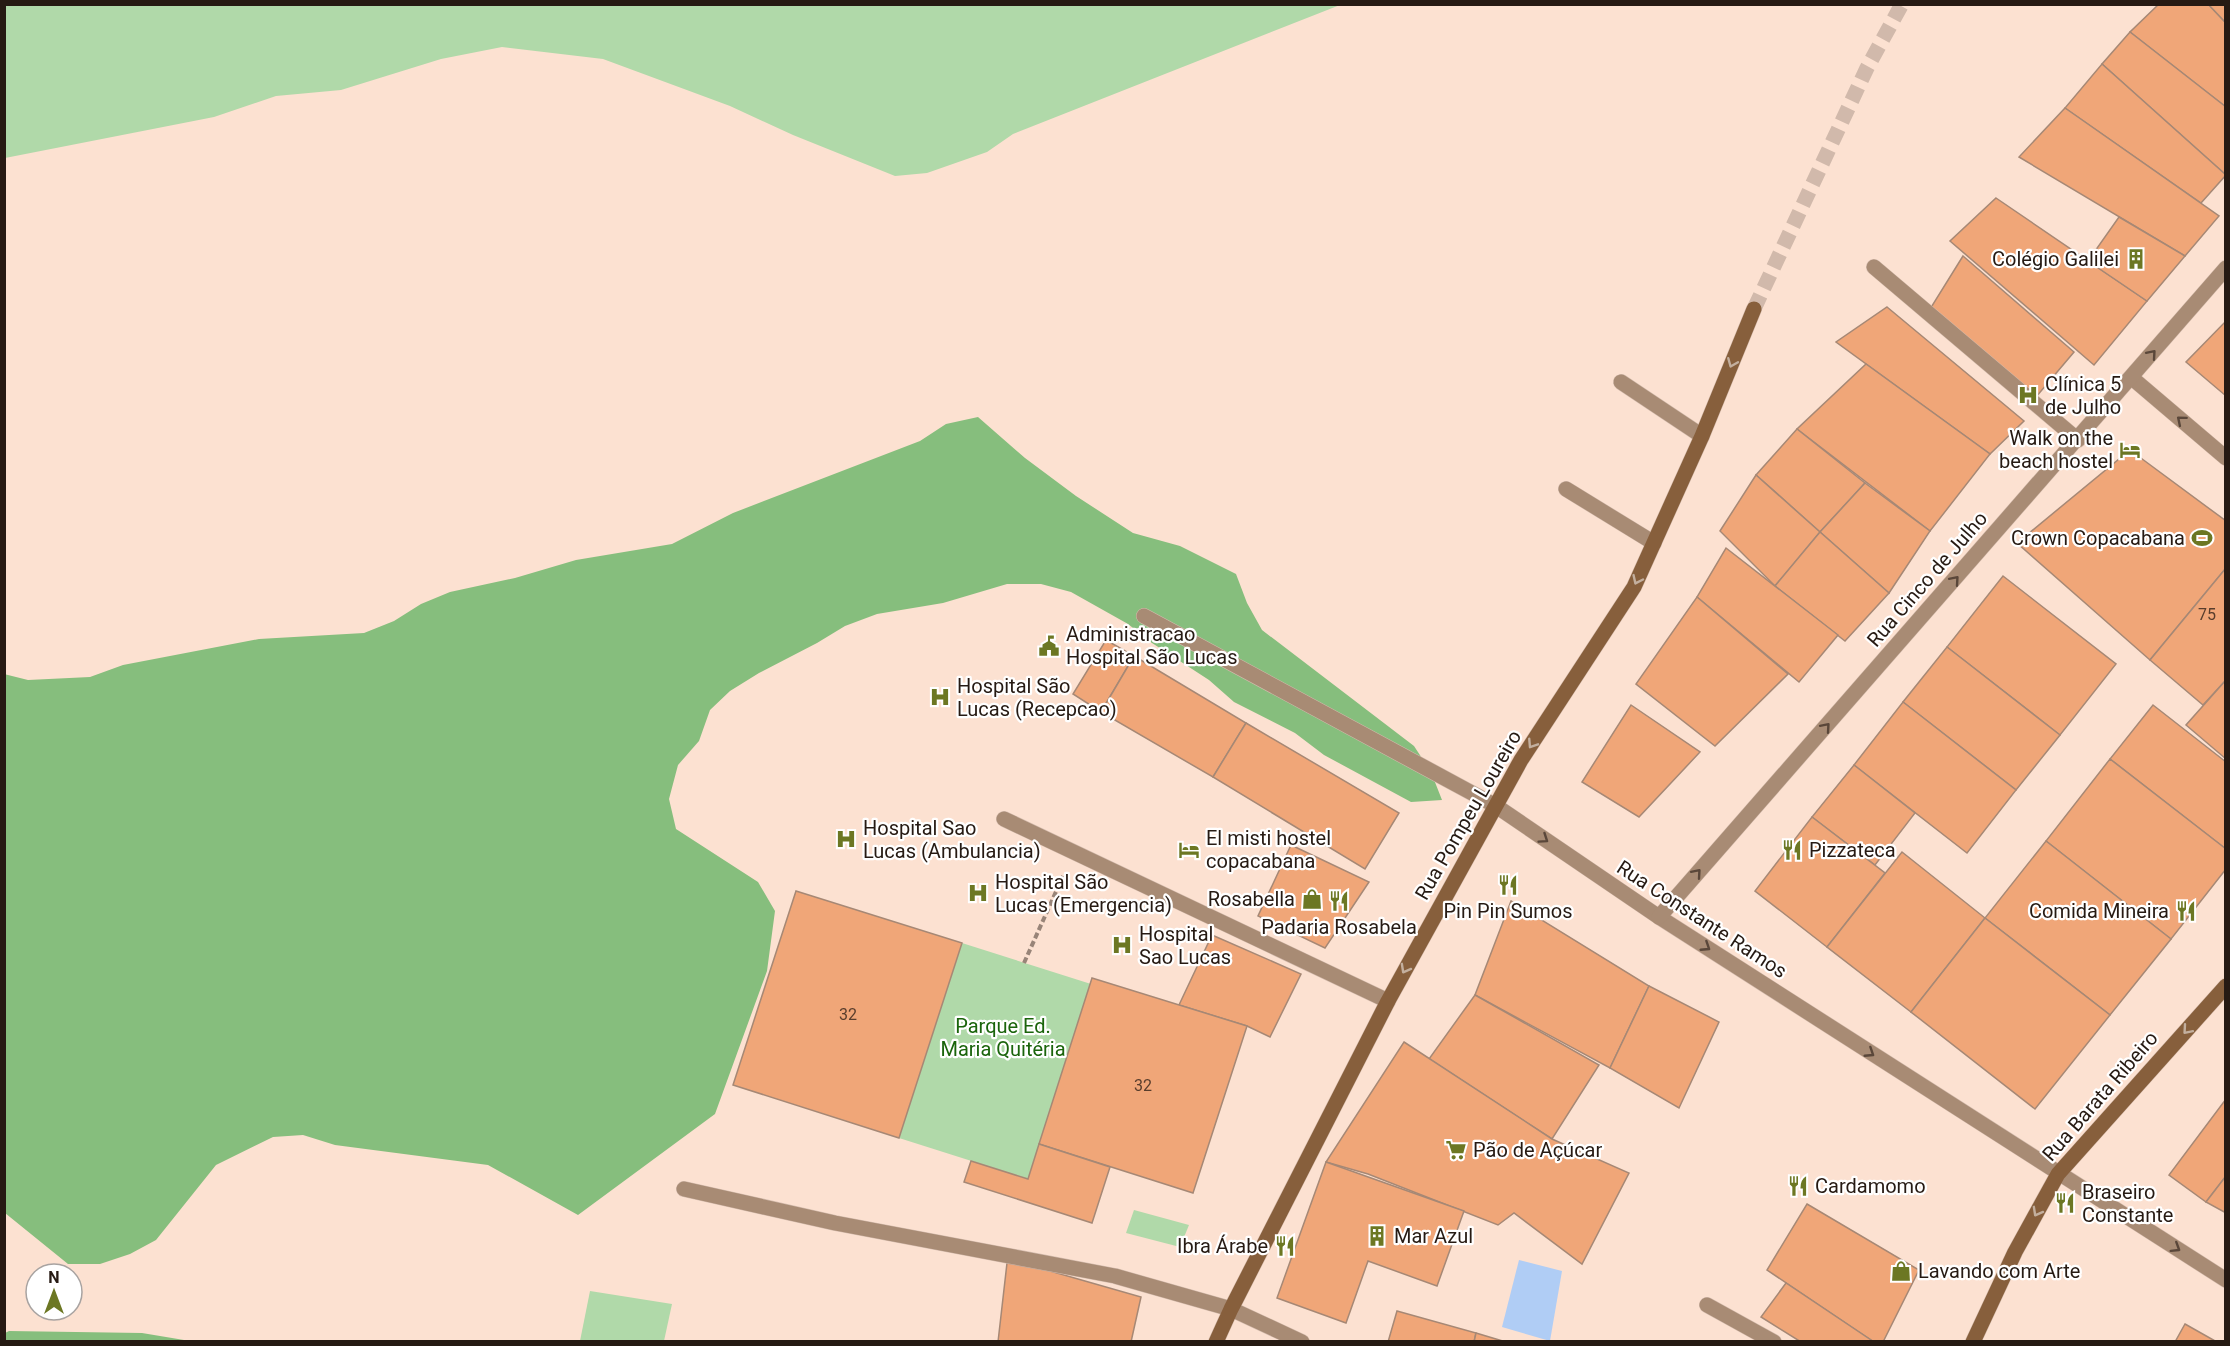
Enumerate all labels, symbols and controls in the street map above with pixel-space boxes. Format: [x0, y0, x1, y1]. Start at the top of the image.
place label: Colégio Galilei [1992, 247, 2119, 271]
building icon: Colégio Galilei [2124, 247, 2148, 271]
one-way arrow [2145, 350, 2156, 361]
one-way arrow [1726, 357, 1739, 368]
place label: Clínica 5 de Julho [2045, 372, 2121, 419]
hospital icon: Clínica 5 de Julho [2016, 383, 2040, 407]
one-way arrow [2177, 416, 2188, 427]
place label: Walk on the beach hostel [1999, 426, 2113, 473]
hotel icon: Walk on the beach hostel [2118, 438, 2142, 462]
street label: Rua Cinco de Julho [1862, 507, 1992, 651]
place label: Crown Copacabana [2011, 526, 2185, 550]
sports icon: Crown Copacabana [2190, 526, 2214, 550]
one-way arrow [1632, 574, 1644, 585]
one-way arrow [1948, 576, 1959, 587]
house number: 75 [2198, 605, 2216, 624]
place label: Administracao Hospital São Lucas [1066, 622, 1238, 669]
public building icon: Administracao Hospital São Lucas [1037, 634, 1061, 658]
place label: Hospital São Lucas (Recepcao) [957, 674, 1117, 721]
hospital icon: Hospital São Lucas (Recepcao) [928, 685, 952, 709]
one-way arrow [1819, 723, 1830, 733]
street label: Rua Pompeu Loureiro [1410, 726, 1526, 904]
one-way arrow [1527, 738, 1539, 748]
place label: Hospital Sao Lucas (Ambulancia) [863, 816, 1041, 863]
place label: El misti hostel copacabana [1206, 826, 1331, 873]
hospital icon: Hospital Sao Lucas (Ambulancia) [834, 827, 858, 851]
one-way arrow [1537, 832, 1548, 843]
hotel icon: El misti hostel copacabana [1177, 838, 1201, 862]
restaurant icon: Pizzateca [1780, 838, 1804, 862]
place label: Pizzateca [1809, 838, 1896, 862]
street label: Rua Constante Ramos [1612, 855, 1792, 983]
one-way arrow [1690, 869, 1701, 880]
place label: Hospital São Lucas (Emergencia) [995, 870, 1172, 917]
restaurant icon: Pin Pin Sumos [1496, 873, 1520, 897]
hospital icon: Hospital São Lucas (Emergencia) [966, 881, 990, 905]
place label: Rosabella [1208, 887, 1295, 911]
shop icon: Rosabella [1300, 887, 1324, 911]
restaurant icon: Padaria Rosabela [1327, 889, 1351, 913]
place label: Pin Pin Sumos [1443, 899, 1573, 923]
place label: Comida Mineira [2029, 899, 2169, 923]
restaurant icon: Comida Mineira [2174, 899, 2198, 923]
place label: Padaria Rosabela [1261, 915, 1417, 939]
place label: Hospital Sao Lucas [1139, 922, 1231, 969]
hospital icon: Hospital Sao Lucas [1110, 933, 1134, 957]
one-way arrow [1700, 940, 1710, 952]
one-way arrow [1401, 963, 1412, 973]
house number: 32 [839, 1005, 857, 1024]
park label: Parque Ed. Maria Quitéria [940, 1014, 1066, 1061]
one-way arrow [2183, 1023, 2194, 1033]
street label: Rua Barata Ribeiro [2037, 1026, 2163, 1166]
one-way arrow [1863, 1046, 1874, 1057]
house number: 32 [1134, 1076, 1152, 1095]
supermarket icon: Pão de Açúcar [1444, 1138, 1468, 1162]
place label: Pão de Açúcar [1473, 1138, 1602, 1162]
restaurant icon: Cardamomo [1786, 1174, 1810, 1198]
place label: Cardamomo [1815, 1174, 1926, 1198]
place label: Braseiro Constante [2082, 1180, 2173, 1227]
restaurant icon: Braseiro Constante [2053, 1191, 2077, 1215]
one-way arrow [2033, 1206, 2044, 1216]
building icon: Mar Azul [1365, 1224, 1389, 1248]
place label: Mar Azul [1394, 1224, 1473, 1248]
place label: Ibra Árabe [1177, 1234, 1268, 1258]
restaurant icon: Ibra Árabe [1273, 1234, 1297, 1258]
one-way arrow [2170, 1241, 2180, 1253]
shop icon: Lavando com Arte [1889, 1259, 1913, 1283]
place label: Lavando com Arte [1918, 1259, 2080, 1283]
north arrow [24, 1262, 84, 1322]
text: N [48, 1268, 60, 1287]

